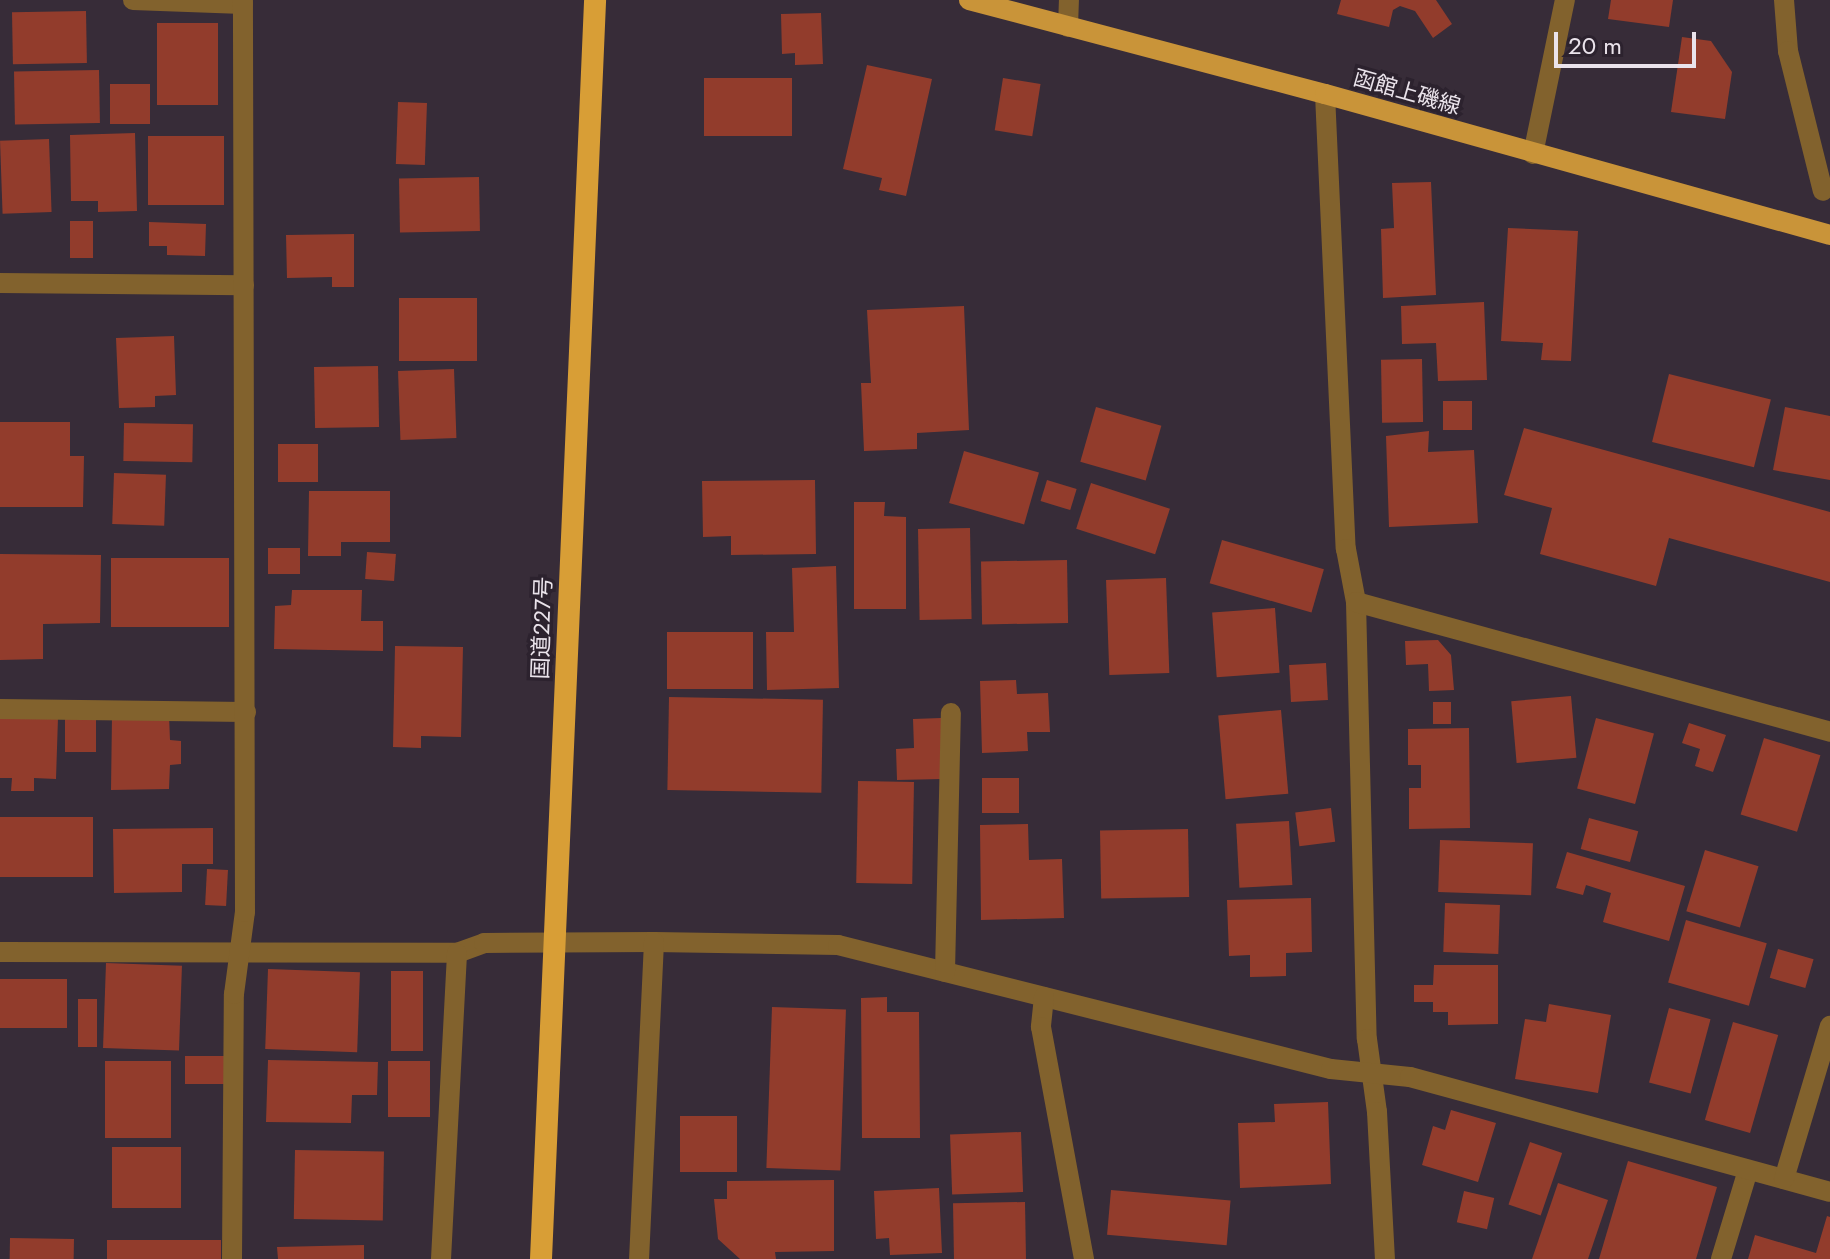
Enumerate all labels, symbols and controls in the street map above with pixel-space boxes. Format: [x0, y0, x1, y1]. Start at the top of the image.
scale bar [1558, 16, 1700, 66]
text: 20 m [1568, 28, 1622, 63]
street label: 函館上磯線 [1350, 64, 1464, 120]
street label: 国道227号 [527, 576, 557, 680]

